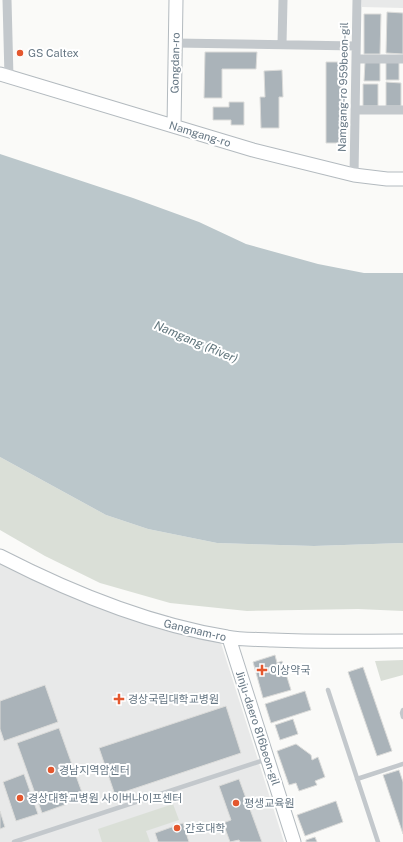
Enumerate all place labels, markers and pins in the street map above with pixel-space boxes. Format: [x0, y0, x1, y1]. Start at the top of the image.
place label: GS Caltex [28, 47, 79, 59]
marker: GS Caltex [15, 48, 25, 58]
place label: 이상약국 [270, 664, 310, 676]
marker: 이상약국 [257, 665, 267, 675]
marker: 경상국립대학교병원 [113, 693, 125, 705]
place label: 경상국립대학교병원 [128, 693, 219, 705]
place label: 경남지역암센터 [59, 764, 130, 776]
marker: 경남지역암센터 [46, 765, 56, 775]
place label: 경상대학교병원 사이버나이프센터 [28, 792, 182, 804]
marker: 경상대학교병원 사이버나이프센터 [15, 793, 25, 803]
place label: 평생교육원 [244, 797, 295, 809]
marker: 평생교육원 [231, 798, 241, 808]
place label: 간호대학 [185, 822, 225, 834]
marker: 간호대학 [172, 823, 182, 833]

